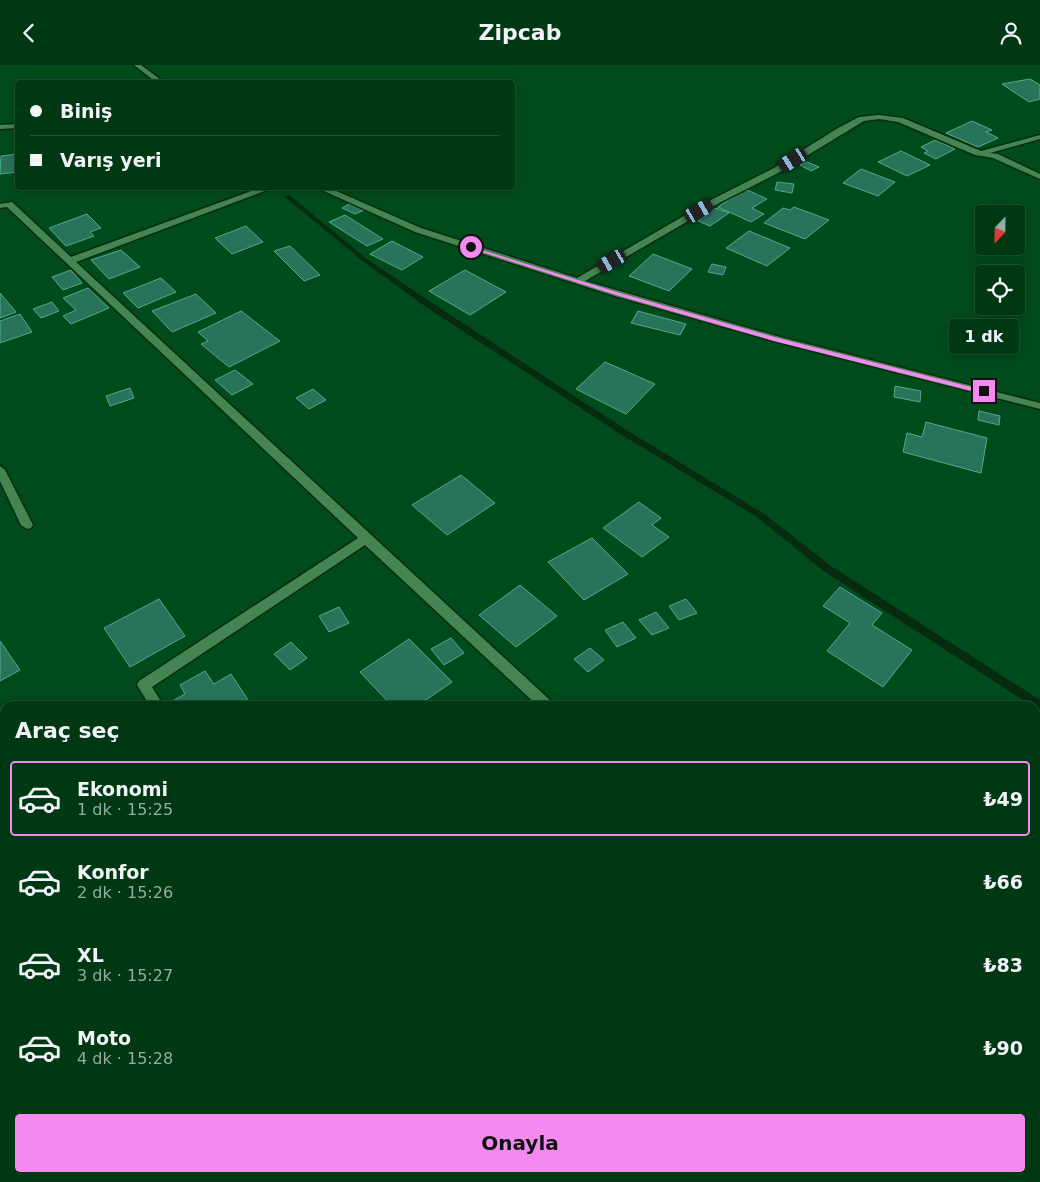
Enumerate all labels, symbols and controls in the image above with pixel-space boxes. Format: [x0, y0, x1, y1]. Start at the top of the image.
icon: back [15, 19, 43, 47]
icon: person [997, 19, 1025, 47]
text: Zipcab [479, 20, 561, 45]
text: Biniş [60, 100, 112, 122]
car [776, 146, 809, 174]
text: Varış yeri [60, 149, 161, 171]
car [682, 197, 715, 225]
north arrow [975, 205, 1025, 255]
map controls [975, 205, 1025, 315]
route start [460, 236, 482, 258]
car [595, 247, 628, 275]
button: locate [975, 265, 1025, 315]
callout: 1 dk [949, 319, 1019, 353]
text: 1 dk [965, 327, 1003, 346]
route end [973, 380, 995, 402]
text: Araç seç [15, 718, 119, 743]
icon: car [17, 776, 62, 821]
text: Ekonomi [77, 778, 168, 800]
text: ₺49 [983, 788, 1023, 810]
text: 1 dk · 15:25 [77, 800, 173, 819]
icon: car [17, 859, 62, 904]
text: Konfor [77, 861, 149, 883]
text: ₺66 [983, 871, 1023, 893]
text: 2 dk · 15:26 [77, 883, 173, 902]
icon: car [17, 942, 62, 987]
text: XL [77, 944, 104, 966]
text: ₺83 [983, 954, 1023, 976]
text: 3 dk · 15:27 [77, 966, 173, 985]
icon: car [17, 1025, 62, 1070]
text: Moto [77, 1027, 131, 1049]
text: ₺90 [983, 1037, 1023, 1059]
text: 4 dk · 15:28 [77, 1049, 173, 1068]
button: Onayla [15, 1114, 1025, 1172]

